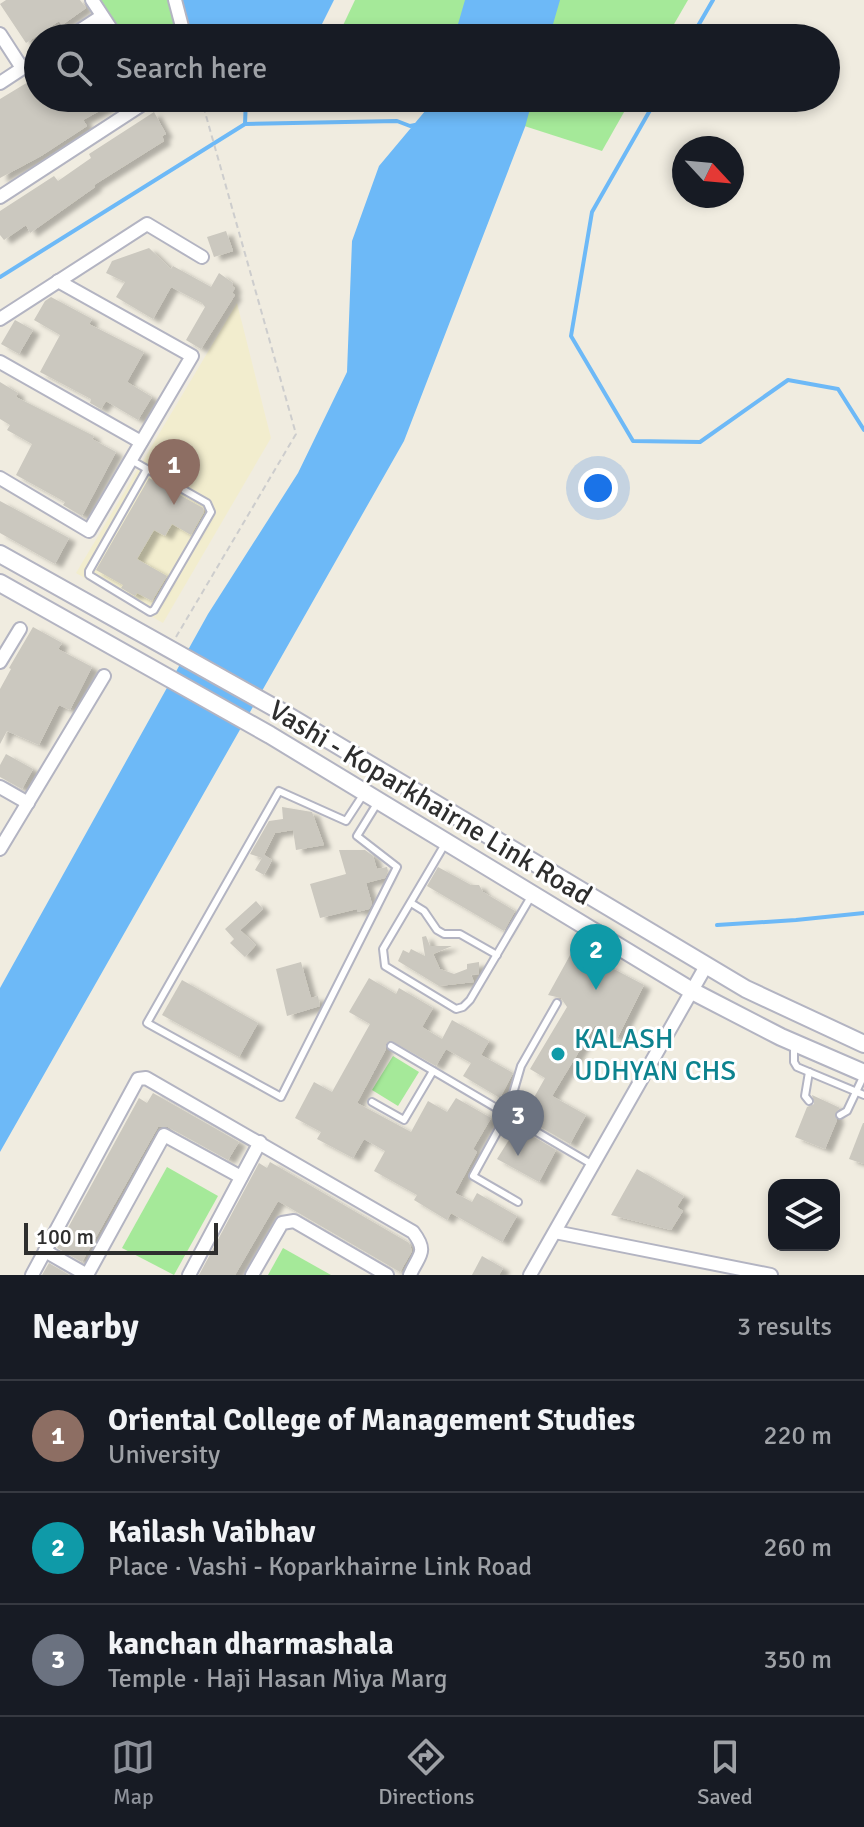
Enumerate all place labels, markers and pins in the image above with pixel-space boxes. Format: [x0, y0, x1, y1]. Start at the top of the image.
pin: 1 [148, 439, 200, 505]
pin: 2 [570, 924, 622, 990]
place label: KALASH UDHYAN CHS [574, 1022, 736, 1088]
marker: KALASH UDHYAN CHS [549, 1045, 567, 1063]
pin: 3 [492, 1090, 544, 1156]

